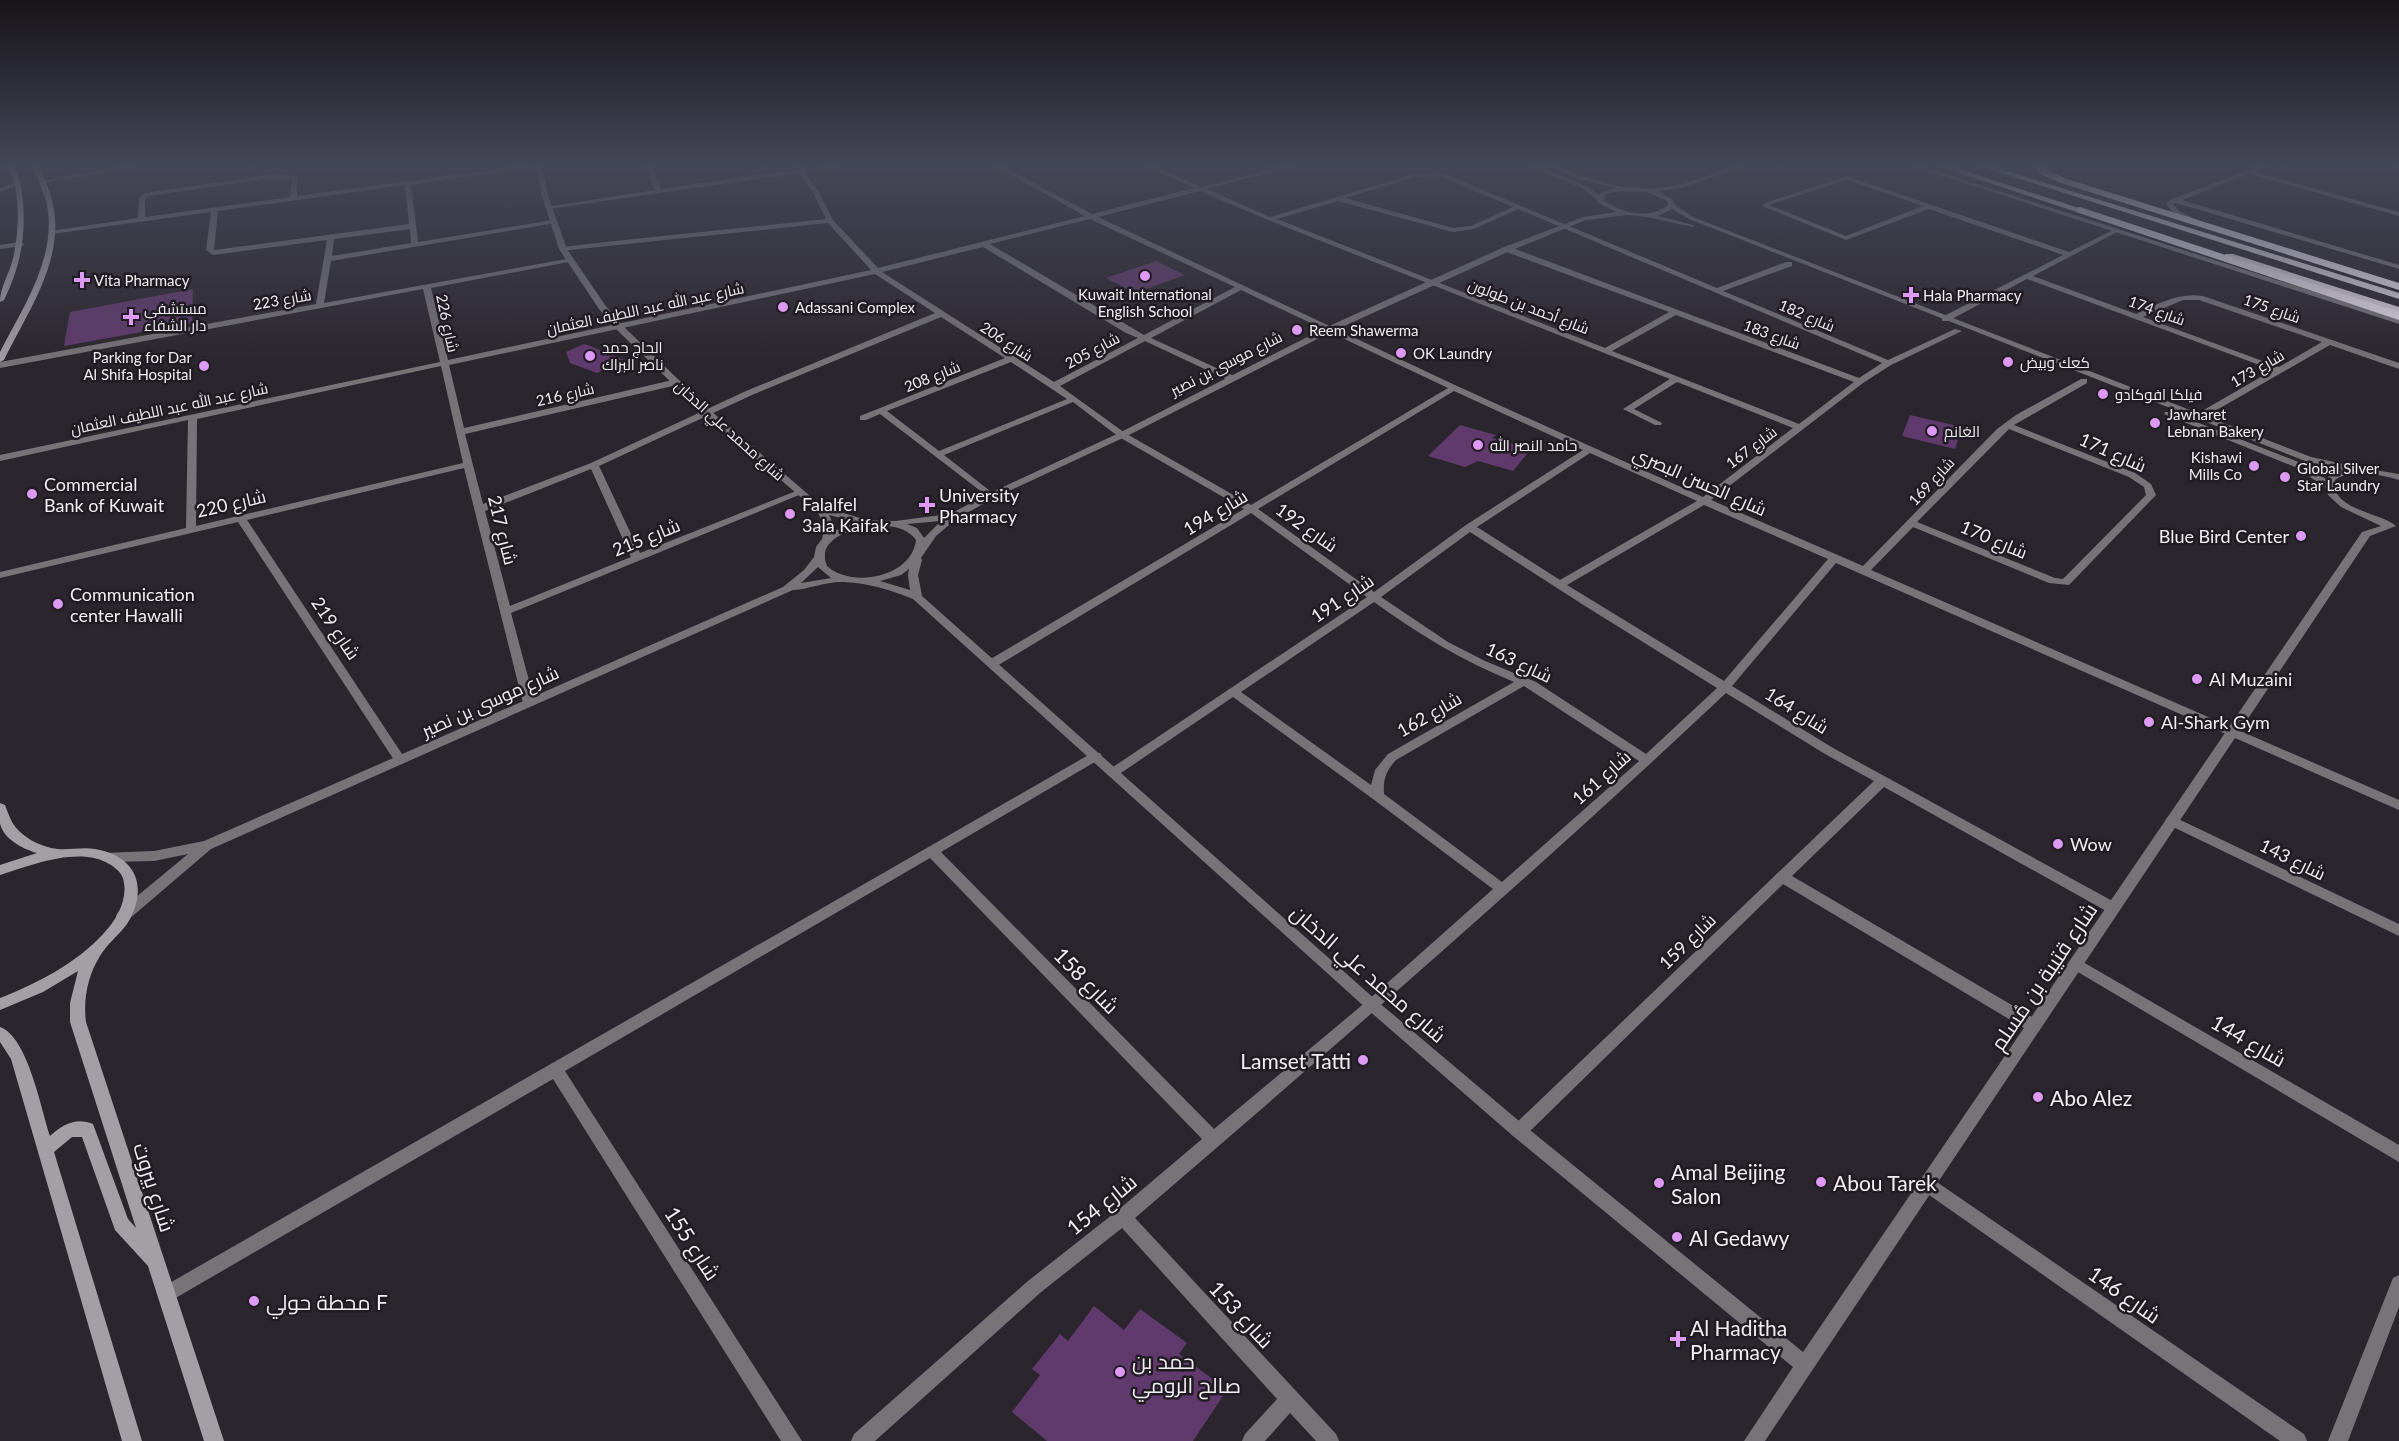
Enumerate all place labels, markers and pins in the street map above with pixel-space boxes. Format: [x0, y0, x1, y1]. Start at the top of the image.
marker: Kuwait International English School [1138, 269, 1152, 283]
place label: Vita Pharmacy [94, 271, 190, 289]
marker: Vita Pharmacy [75, 273, 89, 287]
place label: Kuwait International English School [1078, 285, 1212, 320]
place label: Hala Pharmacy [1923, 286, 2022, 304]
marker: Hala Pharmacy [1904, 288, 1918, 302]
place label: Adassani Complex [795, 298, 916, 316]
place label: مستشفى دار الشفاء [144, 299, 207, 335]
marker: Adassani Complex [776, 300, 790, 314]
marker: مستشفى دار الشفاء [122, 308, 140, 326]
place label: Reem Shawerma [1309, 321, 1419, 339]
marker: Reem Shawerma [1290, 323, 1304, 337]
place label: الحاج حمد ناصر البراك [602, 338, 663, 374]
place label: OK Laundry [1413, 344, 1493, 362]
marker: OK Laundry [1394, 346, 1408, 360]
place label: Parking for Dar Al Shifa Hospital [83, 348, 193, 383]
marker: الحاج حمد ناصر البراك [583, 349, 597, 363]
place label: كعك وبيض [2020, 353, 2090, 373]
marker: كعك وبيض [2001, 355, 2015, 369]
marker: Parking for Dar Al Shifa Hospital [197, 359, 211, 373]
place label: فيلكا افوكادو [2115, 385, 2202, 404]
marker: فيلكا افوكادو [2096, 387, 2110, 401]
place label: Jawharet Lebnan Bakery [2167, 405, 2264, 440]
marker: Jawharet Lebnan Bakery [2148, 416, 2162, 430]
place label: الغانم [1944, 422, 1980, 442]
marker: الغانم [1925, 424, 1939, 438]
place label: حامد النصر الله [1490, 436, 1577, 455]
marker: حامد النصر الله [1471, 438, 1485, 452]
place label: Kishawi Mills Co [2189, 448, 2242, 483]
marker: Kishawi Mills Co [2247, 459, 2261, 473]
place label: Global Silver Star Laundry [2297, 459, 2380, 494]
marker: Global Silver Star Laundry [2278, 470, 2292, 484]
place label: Commercial Bank of Kuwait [44, 473, 165, 516]
place label: University Pharmacy [939, 484, 1020, 527]
marker: Commercial Bank of Kuwait [25, 487, 39, 501]
place label: Falalfel 3ala Kaifak [802, 493, 890, 536]
marker: University Pharmacy [920, 498, 934, 512]
marker: Falalfel 3ala Kaifak [783, 507, 797, 521]
place label: Blue Bird Center [2159, 525, 2289, 547]
marker: Blue Bird Center [2294, 529, 2308, 543]
place label: Communication center Hawalli [70, 583, 195, 626]
marker: Communication center Hawalli [51, 597, 65, 611]
place label: Al Muzaini [2209, 668, 2292, 690]
marker: Al Muzaini [2190, 672, 2204, 686]
place label: Al-Shark Gym [2161, 711, 2270, 733]
marker: Al-Shark Gym [2142, 715, 2156, 729]
place label: Wow [2070, 833, 2112, 855]
marker: Wow [2051, 837, 2065, 851]
place label: Lamset Tatti [1240, 1048, 1351, 1073]
marker: Lamset Tatti [1356, 1053, 1370, 1067]
place label: Abo Alez [2050, 1085, 2132, 1110]
marker: Abo Alez [2031, 1090, 2045, 1104]
place label: Amal Beijing Salon [1671, 1159, 1786, 1208]
place label: Abou Tarek [1833, 1170, 1937, 1195]
marker: Abou Tarek [1814, 1175, 1828, 1189]
marker: Amal Beijing Salon [1652, 1176, 1666, 1190]
place label: Al Gedawy [1689, 1225, 1789, 1250]
marker: Al Gedawy [1670, 1230, 1684, 1244]
place label: محطة حولي F [266, 1289, 388, 1319]
marker: محطة حولي F [247, 1294, 261, 1308]
place label: Al Haditha Pharmacy [1690, 1315, 1787, 1364]
marker: Al Haditha Pharmacy [1671, 1332, 1685, 1346]
place label: حمد بن صالح الرومي [1132, 1348, 1241, 1402]
marker: حمد بن صالح الرومي [1113, 1365, 1127, 1379]

